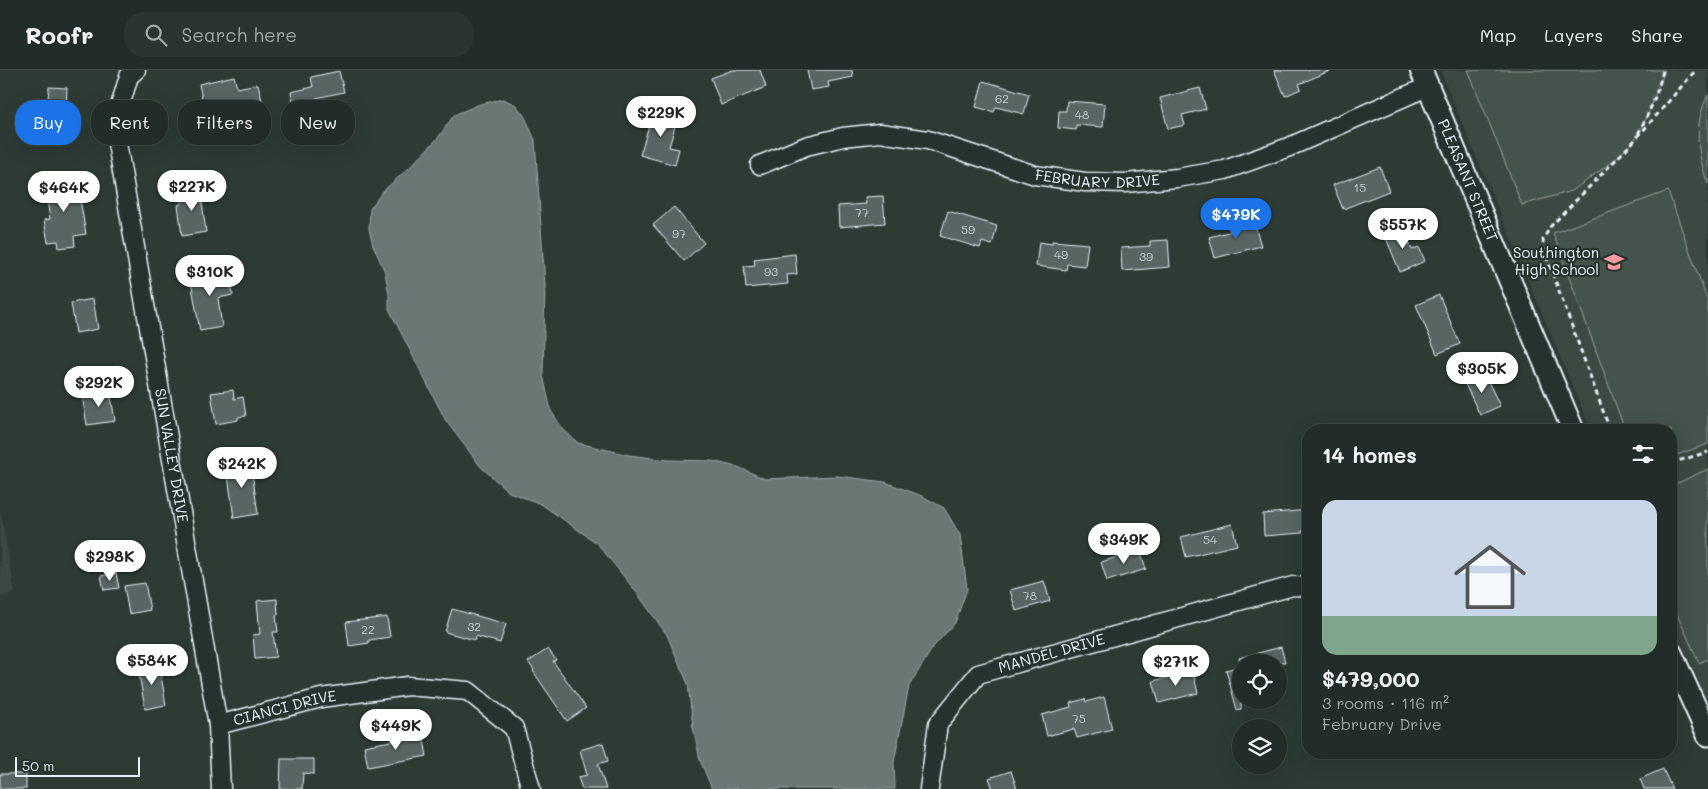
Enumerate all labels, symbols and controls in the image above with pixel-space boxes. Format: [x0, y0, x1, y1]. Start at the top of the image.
search box [124, 12, 474, 57]
text: Roofr [25, 19, 94, 50]
icon: search [142, 21, 170, 49]
text: Search here [182, 22, 297, 47]
text: Map [1480, 23, 1516, 47]
text: Layers [1544, 23, 1603, 47]
text: Share [1631, 23, 1683, 47]
house number: 62 [995, 90, 1009, 106]
pin: $229K [626, 96, 696, 138]
chip: Buy [15, 100, 81, 145]
chip: Rent [91, 100, 168, 145]
chip: Filters [178, 100, 271, 145]
chip: New [281, 100, 355, 145]
text: $229K [637, 101, 685, 122]
house number: 48 [1075, 106, 1089, 122]
street label: PLEASANT STREET [1434, 116, 1503, 244]
street label: FEBRUARY DRIVE [1034, 164, 1161, 192]
pin: $464K [29, 170, 99, 213]
pin: $227K [157, 170, 227, 212]
text: $227K [168, 175, 216, 196]
text: $464K [39, 176, 89, 197]
house number: 15 [1354, 179, 1366, 195]
pin: $479K [1201, 198, 1271, 240]
text: $479K [1211, 203, 1261, 224]
house number: 77 [855, 204, 869, 220]
pin: $557K [1368, 208, 1438, 250]
text: $557K [1379, 213, 1427, 234]
house number: 59 [961, 221, 975, 237]
house number: 97 [672, 225, 686, 241]
place label: Southington High School [1513, 242, 1599, 279]
house number: 49 [1054, 246, 1068, 262]
house number: 39 [1139, 248, 1153, 264]
school or university icon: Southington High School [1603, 251, 1625, 273]
pin: $310K [175, 254, 245, 297]
text: $310K [186, 260, 234, 281]
house number: 93 [764, 263, 778, 279]
pin: $305K [1447, 352, 1517, 394]
text: $305K [1457, 357, 1507, 378]
pin: $292K [64, 366, 134, 408]
text: $292K [75, 371, 123, 392]
street label: SUN VALLEY DRIVE [151, 387, 194, 525]
icon: filters [1629, 440, 1657, 468]
text: 14 homes [1322, 441, 1417, 468]
pin: $242K [207, 446, 277, 489]
text: $242K [218, 452, 266, 473]
pin: $349K [1089, 522, 1159, 565]
text: $349K [1099, 528, 1149, 549]
house number: 54 [1203, 531, 1217, 547]
icon: home [1445, 532, 1535, 622]
pin: $298K [75, 540, 145, 582]
text: $298K [86, 545, 134, 566]
house number: 78 [1023, 587, 1037, 603]
house number: 32 [467, 618, 481, 634]
house number: 22 [361, 621, 375, 637]
street label: MANDEL DRIVE [996, 628, 1107, 677]
pin: $584K [117, 644, 187, 686]
pin: $271K [1141, 644, 1211, 687]
text: $584K [127, 649, 177, 670]
text: $271K [1153, 650, 1199, 671]
map controls [1232, 654, 1287, 774]
button: locate [1232, 654, 1287, 709]
text: $479,000 [1322, 665, 1420, 692]
street label: CIANCI DRIVE [231, 685, 338, 730]
text: 3 rooms · 116 m² [1322, 692, 1449, 713]
pin: $449K [361, 708, 431, 751]
house number: 75 [1072, 710, 1086, 726]
text: February Drive [1322, 713, 1442, 734]
text: $449K [371, 714, 421, 735]
button: layers [1232, 719, 1287, 774]
scale bar [15, 754, 140, 777]
text: 50 m [22, 756, 54, 775]

